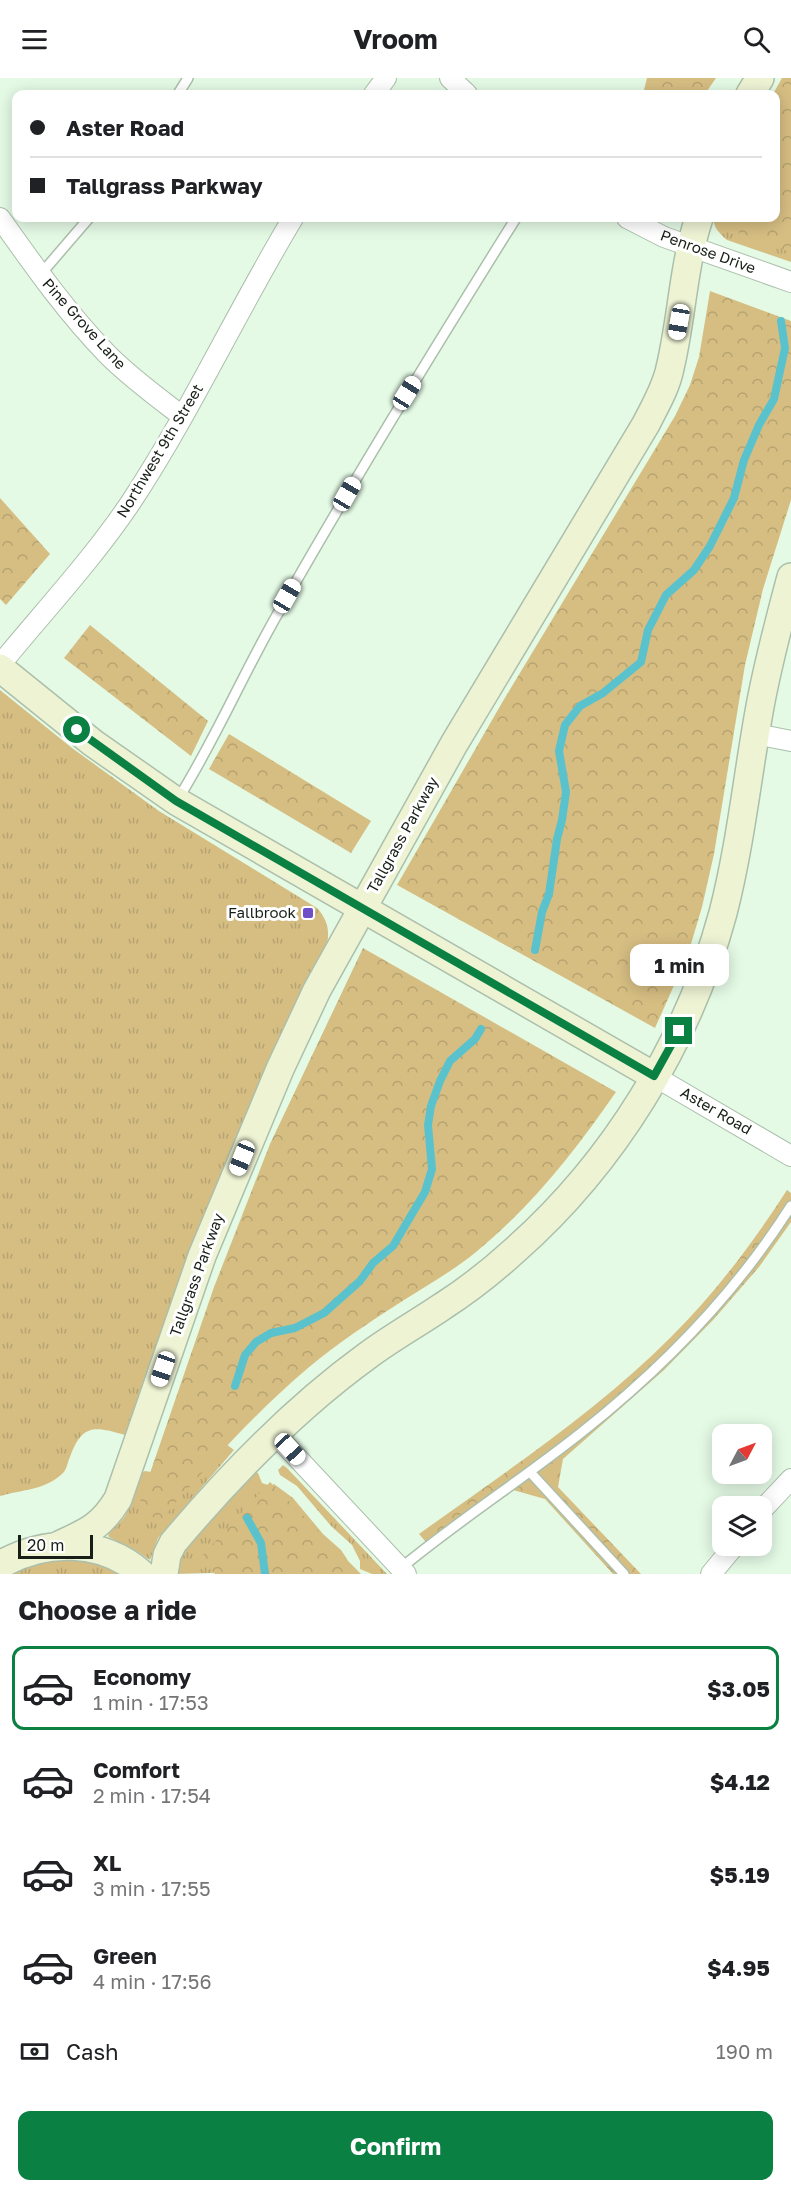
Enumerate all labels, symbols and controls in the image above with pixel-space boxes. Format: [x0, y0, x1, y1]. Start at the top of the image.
icon: menu [18, 23, 51, 56]
text: Vroom [353, 23, 438, 55]
icon: search [740, 23, 773, 56]
text: Aster Road [66, 114, 184, 141]
text: Tallgrass Parkway [66, 172, 263, 199]
street label: Penrose Drive [658, 226, 759, 277]
street label: Pine Grove Lane [39, 274, 130, 373]
car [667, 303, 691, 341]
car [390, 373, 424, 413]
street label: Northwest 9th Street [112, 380, 206, 520]
car [330, 474, 364, 514]
car [270, 576, 304, 616]
route start [63, 716, 90, 743]
street label: Tallgrass Parkway [363, 773, 442, 896]
place label: Fallbrook [228, 903, 297, 921]
marker: Fallbrook [301, 906, 315, 920]
callout: 1 min [630, 944, 728, 986]
text: 1 min [654, 953, 705, 977]
route end [665, 1017, 692, 1044]
street label: Aster Road [678, 1083, 755, 1138]
car [227, 1138, 257, 1178]
street label: Tallgrass Parkway [165, 1210, 227, 1339]
car [149, 1349, 177, 1389]
north arrow [712, 1424, 772, 1484]
map controls [712, 1424, 772, 1556]
car [271, 1430, 309, 1468]
button: layers [712, 1496, 772, 1556]
scale bar [18, 1532, 93, 1560]
text: 20 m [27, 1535, 64, 1555]
text: Choose a ride [18, 1594, 197, 1626]
icon: car [21, 1661, 75, 1715]
text: Economy [93, 1663, 191, 1690]
text: $3.05 [707, 1675, 770, 1702]
text: 1 min · 17:53 [93, 1690, 209, 1714]
icon: car [21, 1754, 75, 1808]
text: Comfort [93, 1756, 180, 1783]
text: $4.12 [710, 1768, 770, 1795]
text: 2 min · 17:54 [93, 1783, 211, 1807]
icon: car [21, 1847, 75, 1901]
text: XL [93, 1849, 121, 1876]
text: $5.19 [709, 1861, 770, 1888]
text: 3 min · 17:55 [93, 1876, 211, 1900]
icon: car [21, 1940, 75, 1994]
text: Green [93, 1942, 157, 1969]
text: $4.95 [707, 1954, 770, 1981]
text: 4 min · 17:56 [93, 1969, 212, 1993]
icon: cash [18, 2035, 51, 2068]
text: Cash [66, 2038, 119, 2065]
text: 190 m [716, 2039, 773, 2063]
button: Confirm [18, 2111, 773, 2180]

